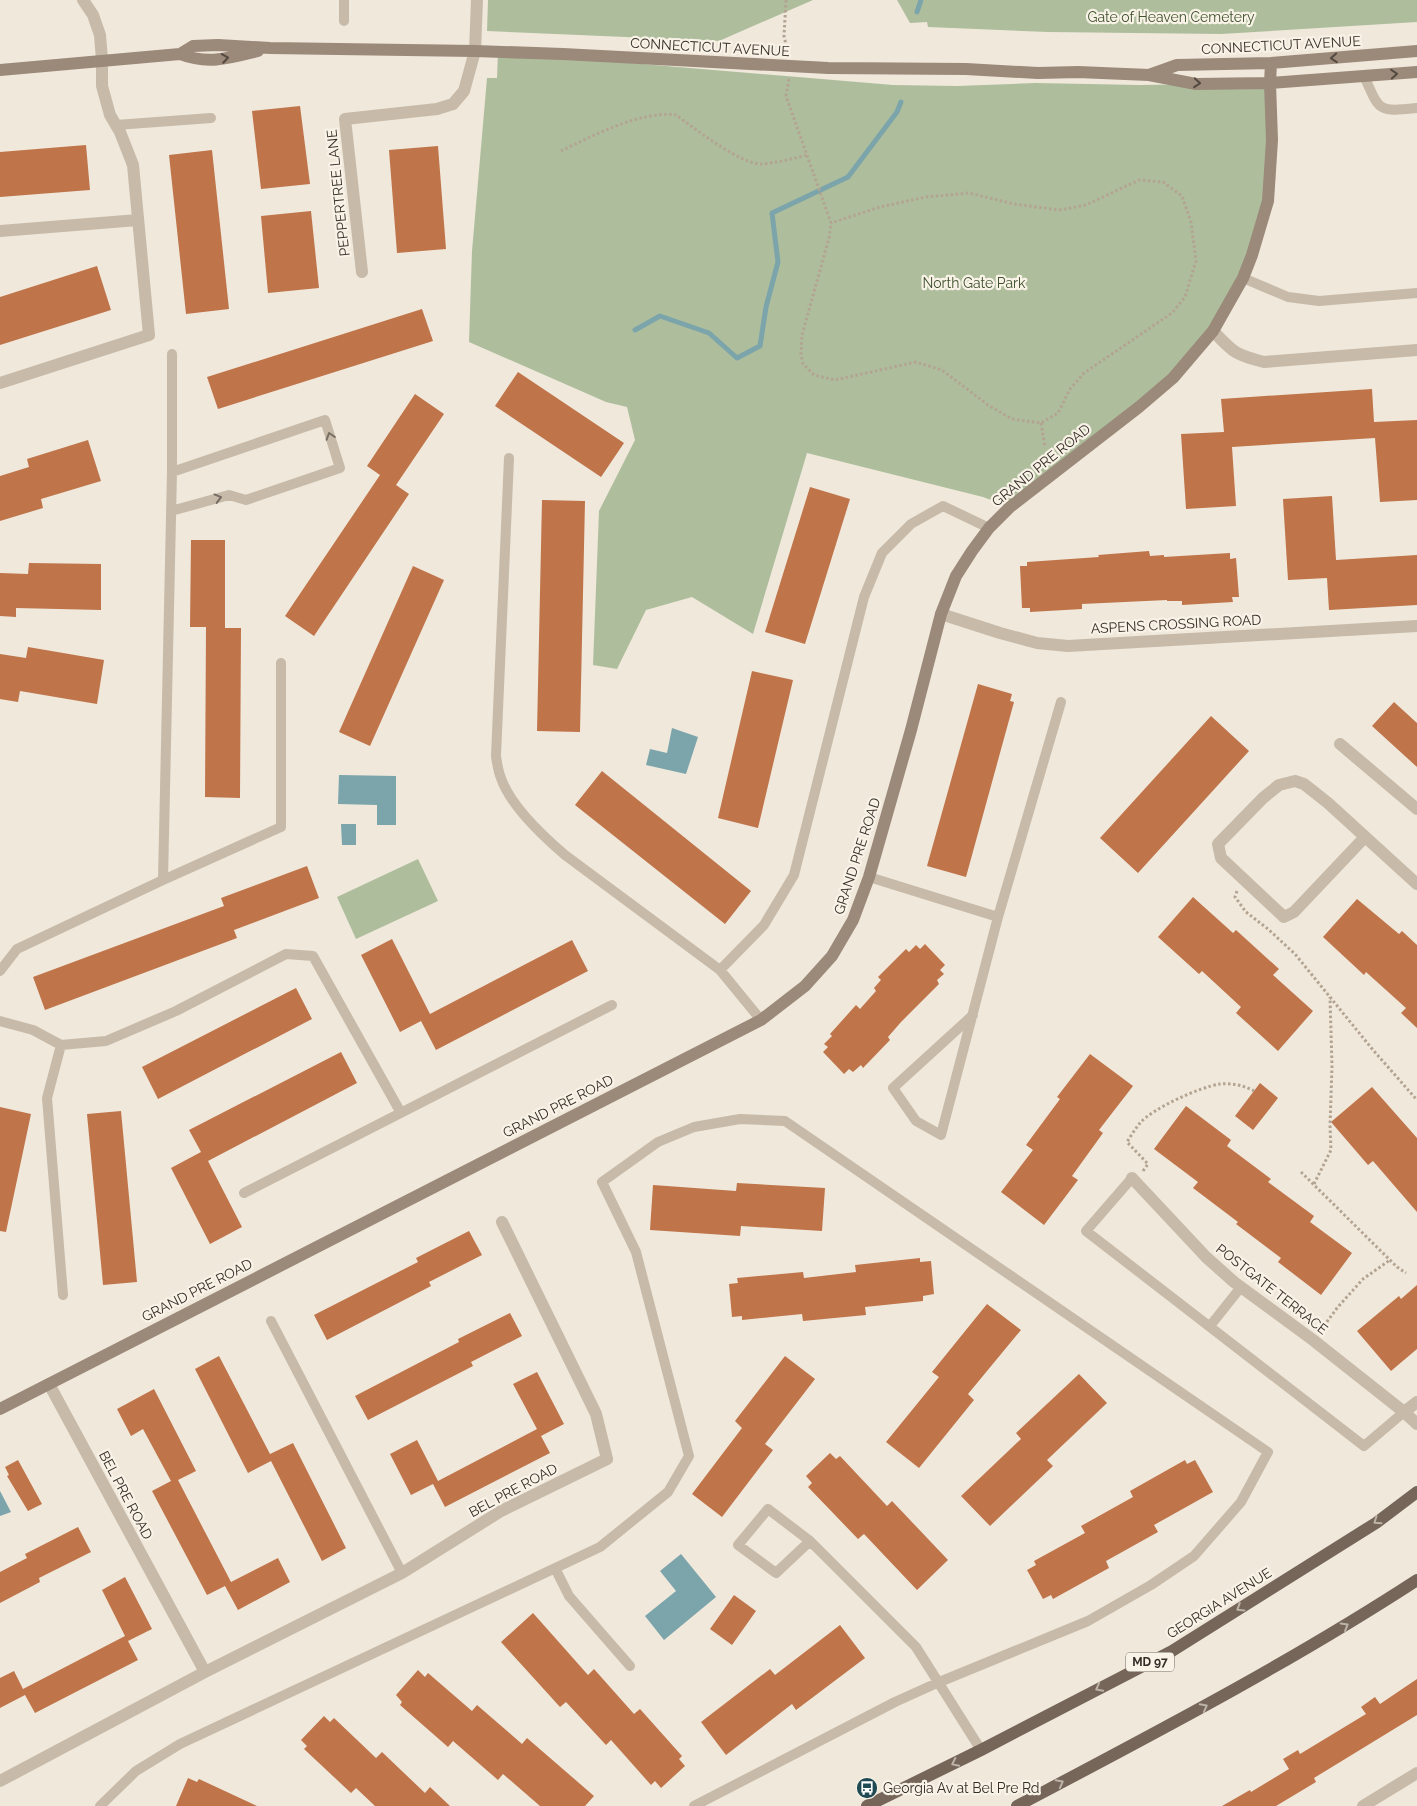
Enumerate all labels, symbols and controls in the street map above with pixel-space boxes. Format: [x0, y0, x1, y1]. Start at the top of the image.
park label: Gate of Heaven Cemetery [1087, 9, 1255, 25]
street label: CONNECTICUT AVENUE [1201, 33, 1361, 57]
street label: CONNECTICUT AVENUE [630, 35, 790, 59]
one-way arrow [1329, 53, 1337, 64]
one-way arrow [221, 54, 229, 64]
one-way arrow [1390, 69, 1398, 80]
one-way arrow [1193, 78, 1201, 89]
street label: PEPPERTREE LANE [323, 129, 353, 257]
park label: North Gate Park [923, 275, 1026, 291]
street label: GRAND PRE ROAD [989, 420, 1093, 510]
one-way arrow [325, 432, 335, 440]
one-way arrow [213, 493, 221, 503]
street label: ASPENS CROSSING ROAD [1090, 612, 1262, 636]
street label: GRAND PRE ROAD [831, 796, 883, 916]
street label: GRAND PRE ROAD [500, 1071, 616, 1141]
street label: POSTGATE TERRACE [1213, 1240, 1331, 1338]
street label: GRAND PRE ROAD [139, 1255, 255, 1325]
street label: BEL PRE ROAD [96, 1448, 156, 1542]
street label: BEL PRE ROAD [466, 1460, 560, 1520]
one-way arrow [1374, 1515, 1383, 1524]
street label: GEORGIA AVENUE [1164, 1564, 1274, 1642]
one-way arrow [1237, 1601, 1246, 1611]
one-way arrow [1340, 1623, 1349, 1633]
road number: MD 97 [1126, 1652, 1174, 1671]
one-way arrow [1096, 1682, 1105, 1692]
one-way arrow [1199, 1703, 1208, 1713]
one-way arrow [951, 1757, 960, 1767]
bus stop icon: Georgia Av at Bel Pre Rd [855, 1776, 879, 1800]
one-way arrow [1055, 1779, 1064, 1789]
place label: Georgia Av at Bel Pre Rd [883, 1780, 1040, 1796]

